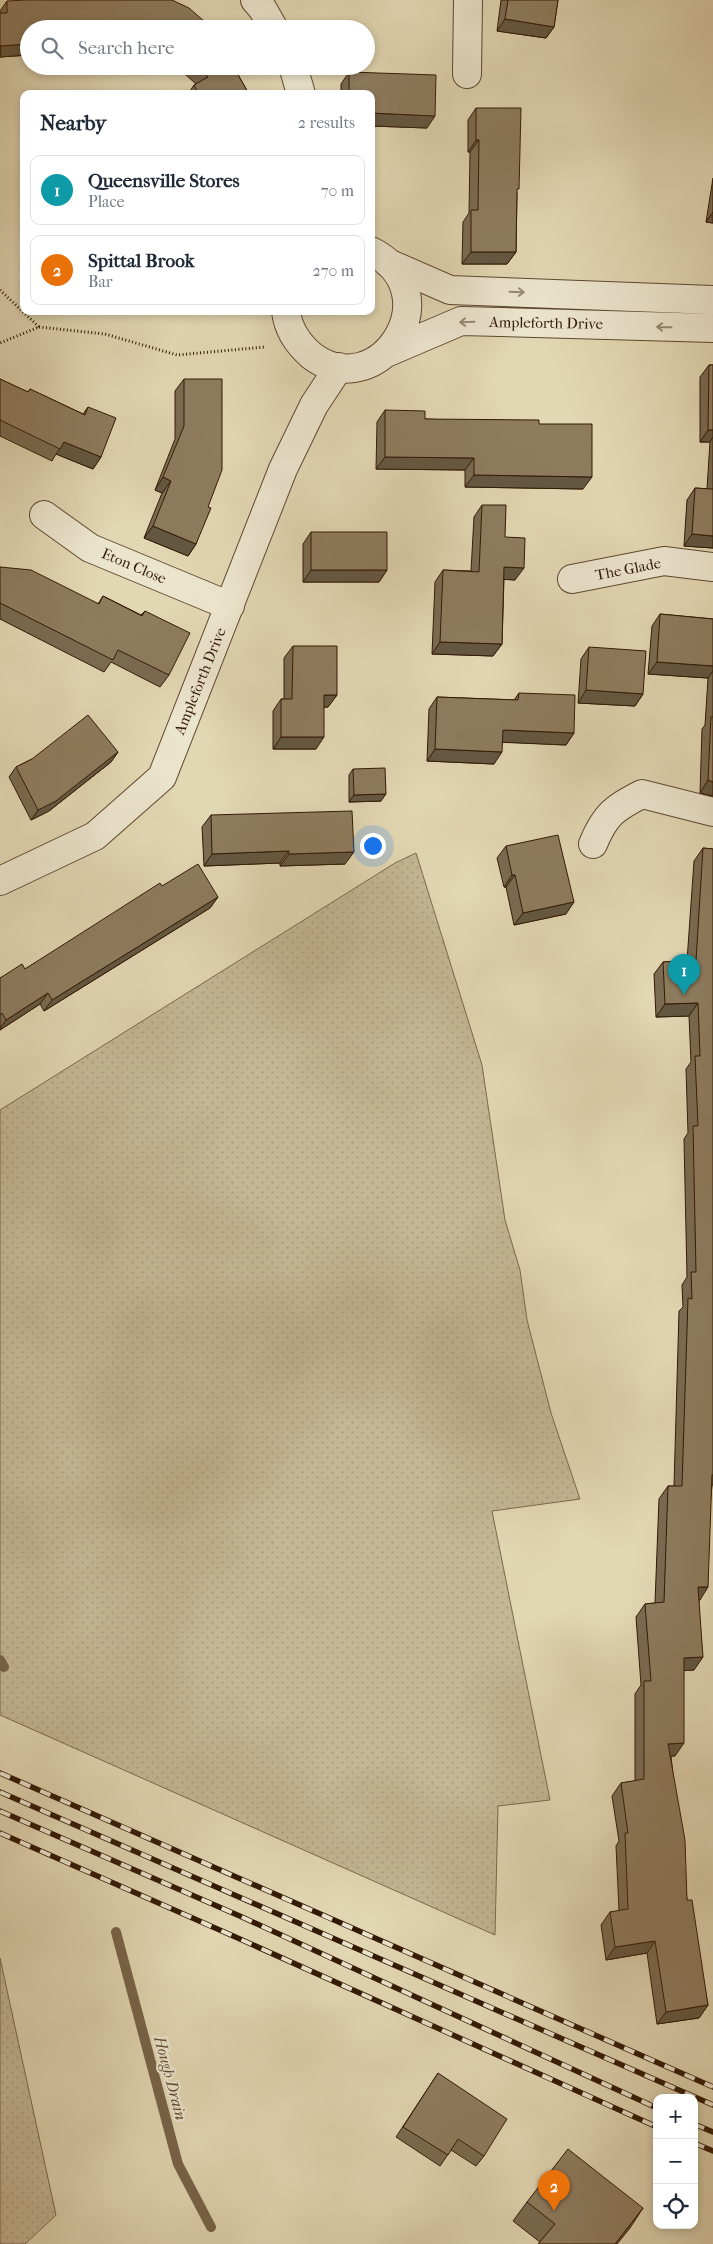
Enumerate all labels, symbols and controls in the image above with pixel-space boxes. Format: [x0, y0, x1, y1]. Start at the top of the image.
search box [20, 20, 375, 75]
icon: search [38, 34, 66, 62]
text: Search here [78, 37, 174, 59]
text: Nearby [40, 111, 106, 135]
text: 2 results [298, 113, 355, 132]
text: Queensville Stores [88, 170, 240, 192]
text: 1 [54, 181, 60, 200]
text: 70 m [321, 181, 354, 200]
text: Place [88, 192, 124, 211]
text: Spittal Brook [88, 250, 194, 272]
text: 2 [53, 261, 61, 280]
text: 270 m [313, 261, 354, 280]
text: Bar [88, 272, 113, 291]
one-way arrow [508, 288, 524, 297]
street label: Ampleforth Drive [488, 313, 604, 333]
one-way arrow [459, 317, 476, 327]
one-way arrow [657, 322, 673, 331]
street label: Eton Close [99, 544, 170, 588]
street label: The Glade [594, 554, 663, 584]
street label: Ampleforth Drive [170, 624, 230, 738]
your location [360, 833, 386, 859]
pin: 1 [668, 954, 700, 995]
water label: Hough Drain [150, 2033, 191, 2122]
map controls [653, 2094, 698, 2229]
button: + [653, 2094, 698, 2139]
button: − [653, 2139, 698, 2184]
pin: 2 [538, 2170, 570, 2211]
button: locate [653, 2184, 698, 2229]

